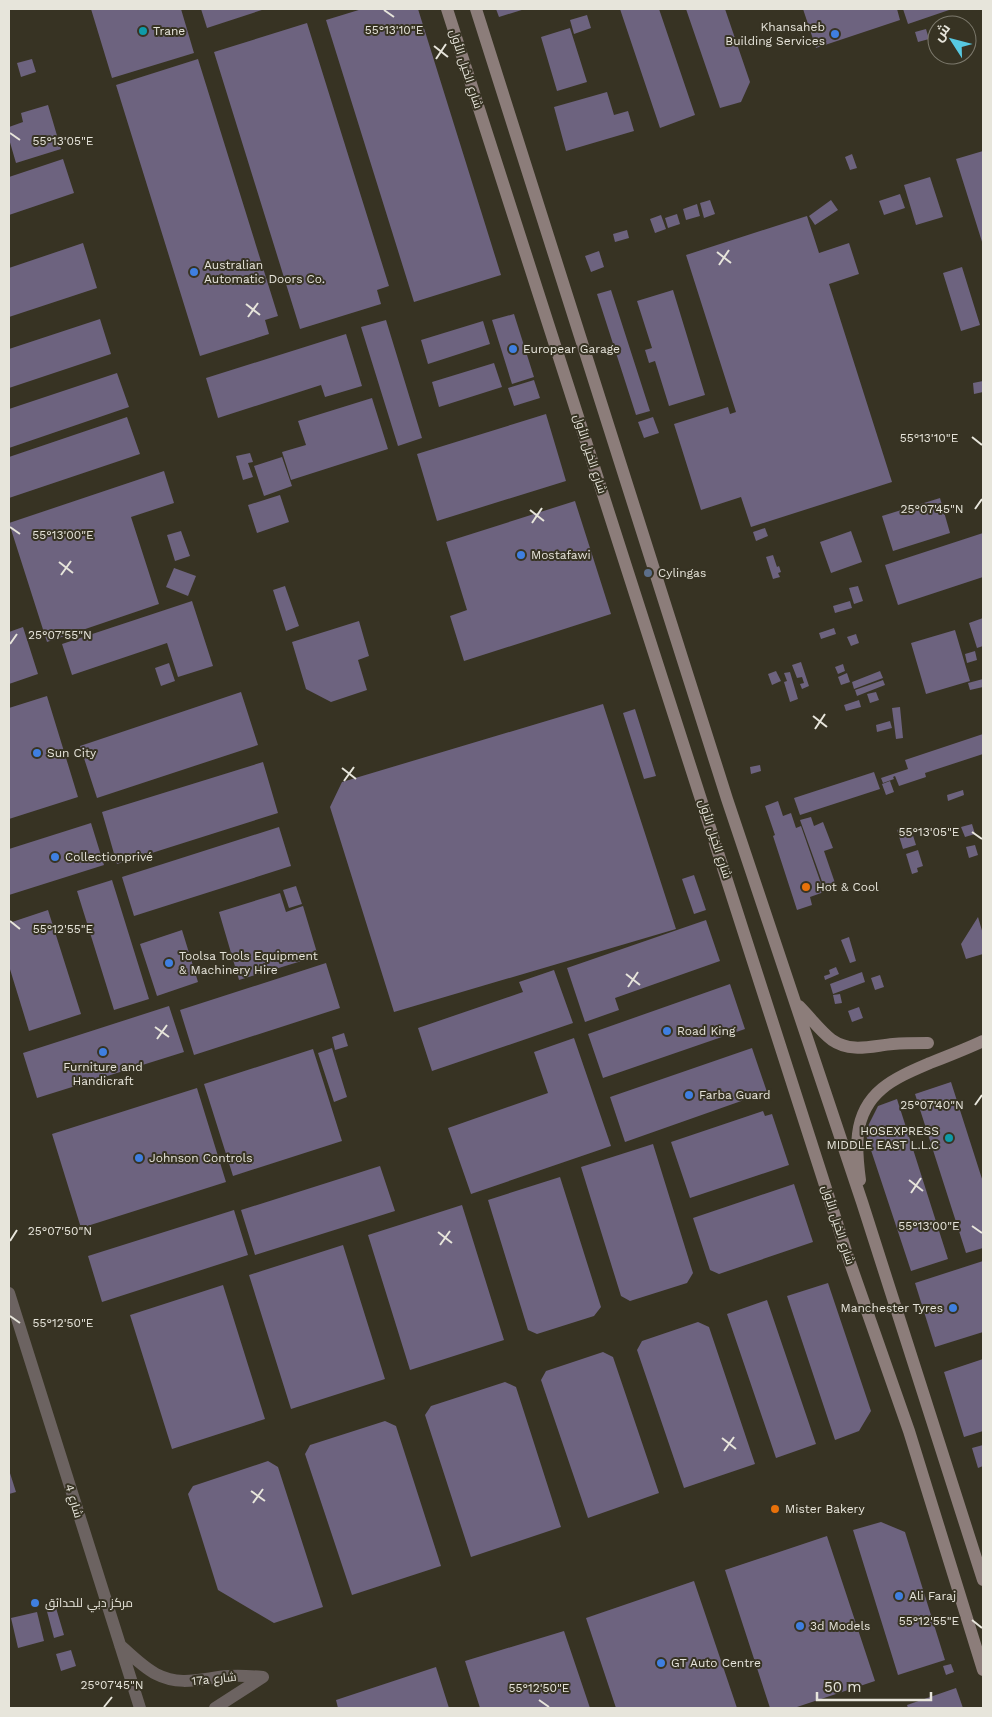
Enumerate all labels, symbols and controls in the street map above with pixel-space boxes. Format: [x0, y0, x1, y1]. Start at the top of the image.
north arrow [927, 15, 977, 65]
place label: Khansaheb Building Services [725, 20, 825, 48]
text: ش [930, 20, 954, 45]
text: 55°13'10"E [365, 23, 424, 37]
place label: Trane [153, 24, 185, 38]
marker: Trane [137, 25, 149, 37]
street label: شارع الخيل الأول [446, 28, 485, 111]
marker: Khansaheb Building Services [829, 28, 841, 40]
text: 55°13'05"E [33, 134, 94, 148]
place label: Australian Automatic Doors Co. [204, 258, 325, 286]
marker: Australian Automatic Doors Co. [188, 266, 200, 278]
place label: Europear Garage [523, 342, 620, 356]
marker: Europear Garage [507, 343, 519, 355]
street label: شارع الخيل الأول [570, 413, 609, 496]
text: 55°13'10"E [900, 431, 959, 445]
text: 25°07'45"N [900, 502, 964, 516]
text: 55°13'00"E [32, 528, 94, 542]
place label: Mostafawi [531, 548, 591, 562]
marker: Mostafawi [515, 549, 527, 561]
place label: Cylingas [658, 566, 706, 580]
marker: Cylingas [642, 567, 654, 579]
text: 25°07'55"N [28, 628, 92, 642]
place label: Sun City [47, 746, 97, 760]
marker: Sun City [31, 747, 43, 759]
street label: شارع الخيل الأول [695, 798, 734, 881]
text: 55°13'05"E [899, 825, 960, 839]
place label: Collectionprivé [65, 850, 153, 864]
marker: Collectionprivé [49, 851, 61, 863]
place label: Hot & Cool [816, 880, 879, 894]
marker: Hot & Cool [800, 881, 812, 893]
text: 55°12'55"E [33, 922, 94, 936]
place label: Toolsa Tools Equipment & Machinery Hire [179, 949, 318, 977]
marker: Toolsa Tools Equipment & Machinery Hire [163, 957, 175, 969]
place label: Road King [677, 1024, 736, 1038]
marker: Road King [661, 1025, 673, 1037]
marker: Furniture and Handicraft [97, 1046, 109, 1058]
place label: Furniture and Handicraft [63, 1060, 143, 1088]
place label: Farba Guard [699, 1088, 771, 1102]
marker: Farba Guard [683, 1089, 695, 1101]
text: 25°07'40"N [900, 1098, 964, 1112]
place label: HOSEXPRESS MIDDLE EAST L.L.C [827, 1124, 939, 1152]
marker: HOSEXPRESS MIDDLE EAST L.L.C [943, 1132, 955, 1144]
place label: Johnson Controls [149, 1151, 253, 1165]
marker: Johnson Controls [133, 1152, 145, 1164]
street label: شارع الخيل الأول [818, 1184, 857, 1267]
text: 55°13'00"E [898, 1219, 960, 1233]
text: 25°07'50"N [28, 1224, 92, 1238]
place label: Manchester Tyres [840, 1301, 943, 1315]
marker: Manchester Tyres [947, 1302, 959, 1314]
text: 55°12'50"E [33, 1316, 94, 1330]
street label: شارع 4 [61, 1482, 86, 1520]
place label: Mister Bakery [785, 1502, 865, 1516]
marker: Mister Bakery [769, 1503, 781, 1515]
place label: Ali Faraj [909, 1589, 956, 1603]
marker: Ali Faraj [893, 1590, 905, 1602]
place label: مركز دبي للحدائق [45, 1596, 133, 1613]
marker: مركز دبي للحدائق [29, 1597, 41, 1609]
text: 55°12'55"E [899, 1614, 960, 1628]
place label: 3d Models [810, 1619, 870, 1633]
marker: 3d Models [794, 1620, 806, 1632]
place label: GT Auto Centre [671, 1656, 761, 1670]
marker: GT Auto Centre [655, 1657, 667, 1669]
street label: 17a شارع [191, 1670, 237, 1689]
scale bar [817, 1670, 931, 1702]
text: 25°07'45"N [80, 1678, 144, 1692]
text: 50 m [824, 1678, 861, 1696]
text: 55°12'50"E [509, 1681, 570, 1695]

